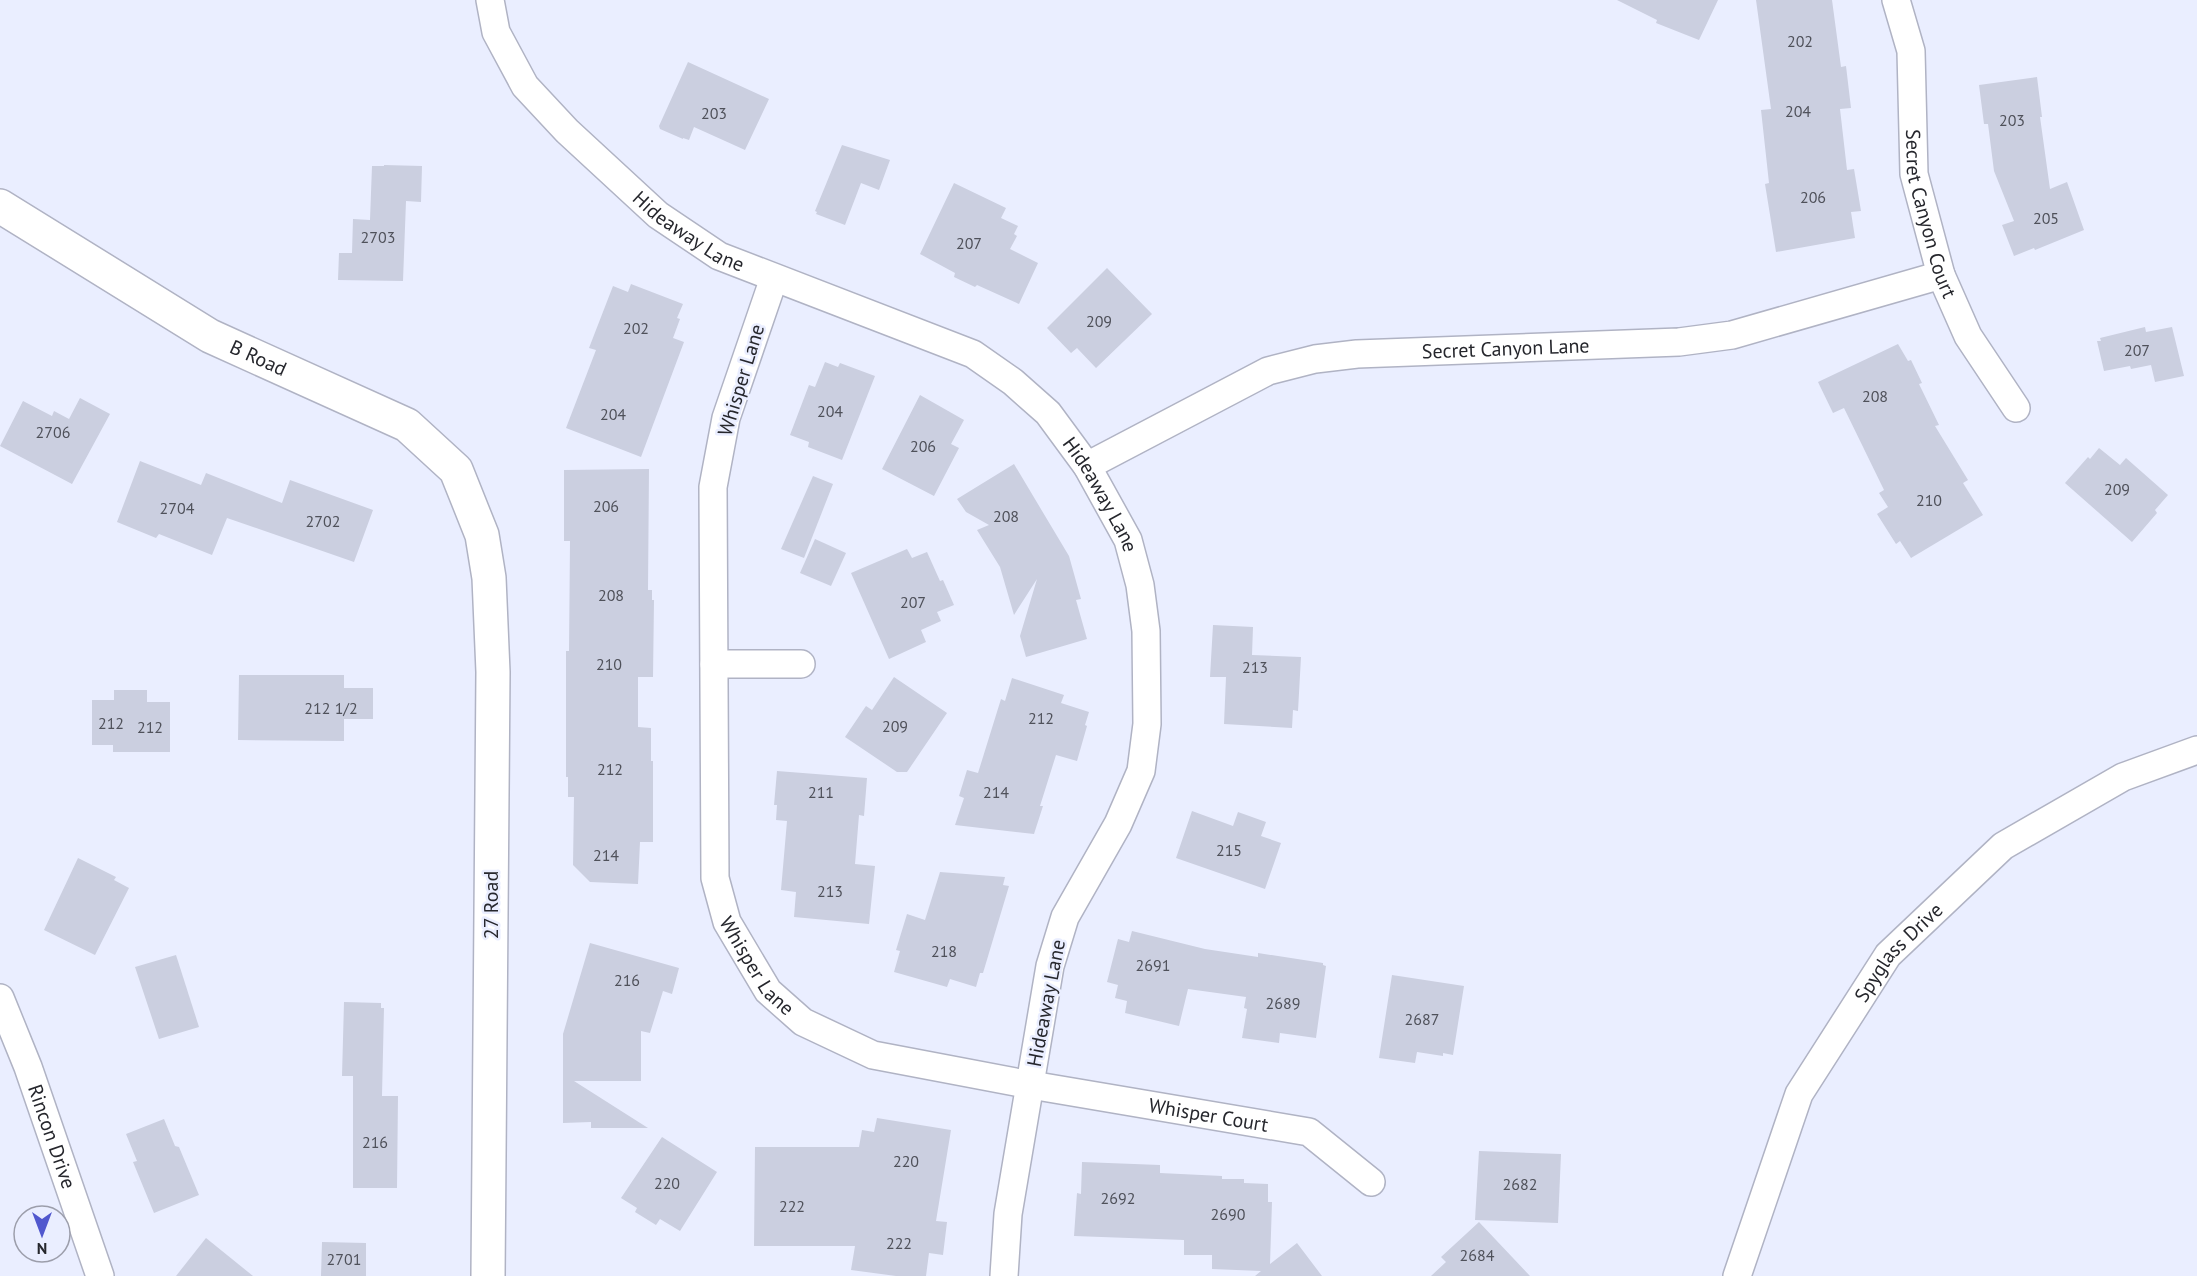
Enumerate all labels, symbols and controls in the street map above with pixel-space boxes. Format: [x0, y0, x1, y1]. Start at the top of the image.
house number: 202 [1787, 31, 1813, 51]
house number: 204 [1785, 101, 1811, 121]
house number: 203 [701, 103, 727, 123]
house number: 203 [1999, 110, 2025, 130]
street label: Secret Canyon Court [1900, 129, 1963, 302]
street label: Hideaway Lane [627, 185, 748, 277]
house number: 206 [1800, 187, 1826, 207]
house number: 205 [2033, 208, 2059, 228]
house number: 2703 [361, 227, 395, 247]
house number: 207 [956, 233, 982, 253]
house number: 209 [1086, 311, 1112, 331]
house number: 202 [623, 318, 649, 338]
street label: Whisper Lane [712, 321, 770, 439]
street label: Secret Canyon Lane [1421, 332, 1590, 365]
street label: B Road [226, 334, 291, 382]
house number: 207 [2124, 340, 2150, 360]
house number: 208 [1862, 386, 1888, 406]
house number: 204 [817, 401, 843, 421]
house number: 204 [600, 404, 626, 424]
house number: 2706 [36, 422, 70, 442]
street label: Hideaway Lane [1057, 432, 1144, 555]
house number: 206 [910, 436, 936, 456]
house number: 209 [2104, 479, 2130, 499]
house number: 210 [1916, 490, 1942, 510]
house number: 206 [593, 496, 619, 516]
house number: 2704 [160, 498, 195, 518]
house number: 208 [993, 506, 1019, 526]
house number: 2702 [306, 511, 340, 531]
house number: 208 [598, 585, 624, 605]
house number: 207 [900, 592, 926, 612]
house number: 210 [596, 654, 622, 674]
house number: 213 [1242, 657, 1268, 677]
house number: 212 1/2 [304, 698, 358, 718]
house number: 212 [1028, 708, 1054, 728]
house number: 212 [98, 713, 124, 733]
house number: 209 [882, 716, 908, 736]
house number: 212 [137, 717, 163, 737]
house number: 212 [597, 759, 623, 779]
house number: 211 [808, 782, 834, 802]
house number: 214 [983, 782, 1009, 802]
house number: 215 [1216, 840, 1242, 860]
house number: 214 [593, 845, 619, 865]
street label: 27 Road [478, 871, 504, 939]
house number: 213 [817, 881, 843, 901]
street label: Spyglass Drive [1848, 897, 1948, 1007]
street label: Whisper Lane [713, 911, 800, 1021]
street label: Hideaway Lane [1021, 937, 1071, 1069]
house number: 218 [931, 941, 957, 961]
house number: 2691 [1136, 955, 1170, 975]
house number: 216 [614, 970, 640, 990]
house number: 2689 [1266, 993, 1300, 1013]
house number: 2687 [1405, 1009, 1439, 1029]
street label: Rincon Drive [22, 1081, 82, 1192]
street label: Whisper Court [1147, 1092, 1270, 1138]
house number: 216 [362, 1132, 388, 1152]
house number: 220 [893, 1151, 919, 1171]
house number: 220 [654, 1173, 680, 1193]
house number: 2682 [1503, 1174, 1537, 1194]
house number: 2692 [1101, 1188, 1135, 1208]
house number: 222 [779, 1196, 805, 1216]
north arrow [12, 1204, 72, 1264]
house number: 2690 [1211, 1204, 1246, 1224]
house number: 222 [886, 1233, 912, 1253]
text: N [37, 1239, 47, 1259]
house number: 2684 [1460, 1245, 1495, 1265]
house number: 2701 [327, 1249, 361, 1269]

